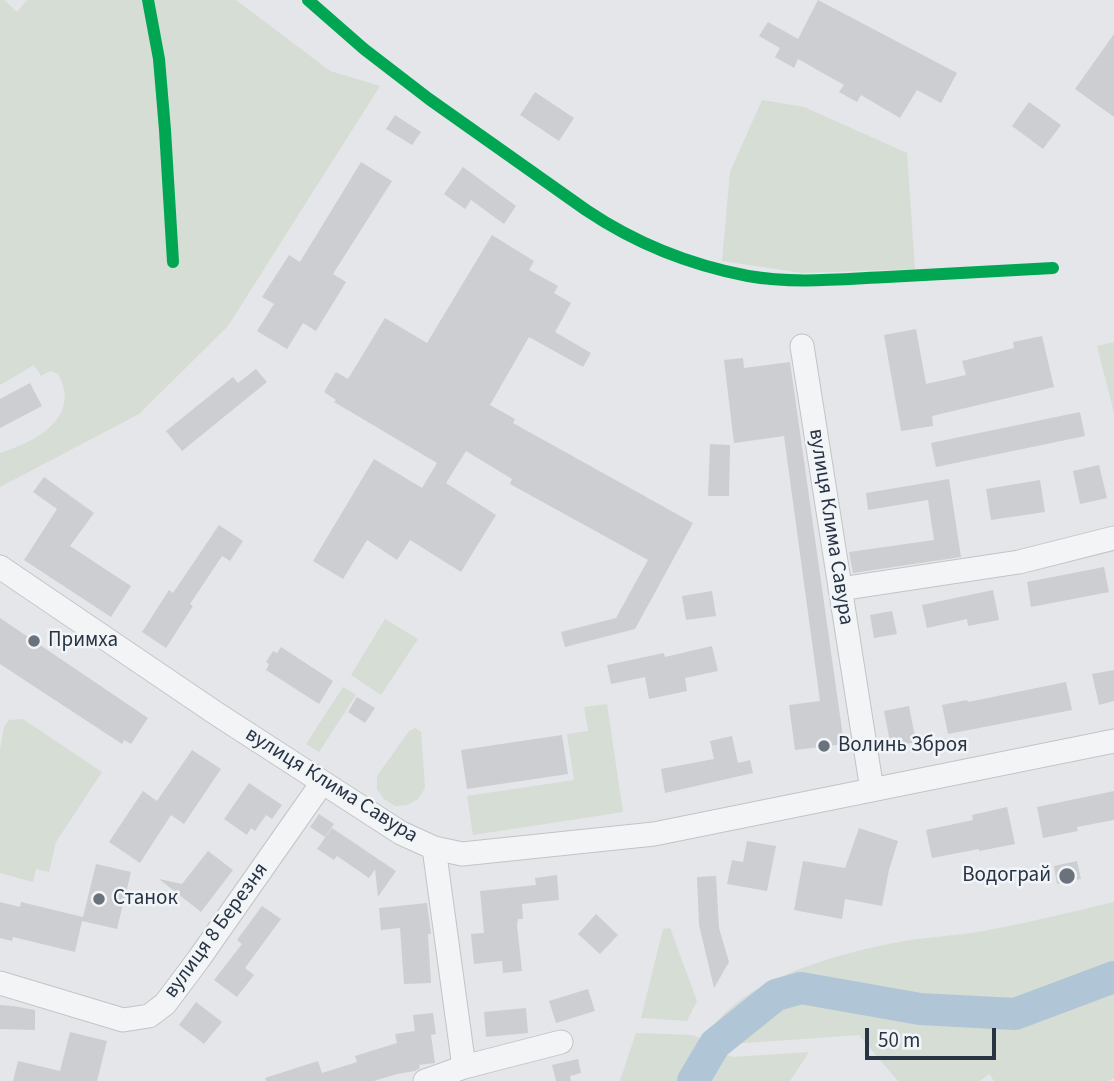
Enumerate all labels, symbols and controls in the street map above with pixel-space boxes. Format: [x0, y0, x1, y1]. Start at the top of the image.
street label: вулиця Клима Савура [802, 427, 858, 627]
place label: Примха [48, 628, 118, 654]
marker: Примха [26, 633, 42, 649]
street label: вулиця Клима Савура [240, 723, 422, 849]
place label: Волинь Зброя [838, 733, 968, 759]
marker: Волинь Зброя [816, 738, 832, 754]
street label: вулиця 8 Березня [159, 858, 275, 1004]
place label: Водограй [962, 863, 1051, 889]
marker: Водограй [1057, 866, 1077, 886]
place label: Станок [113, 886, 178, 912]
marker: Станок [91, 891, 107, 907]
scale bar [869, 1014, 1000, 1058]
text: 50 m [878, 1025, 920, 1055]

